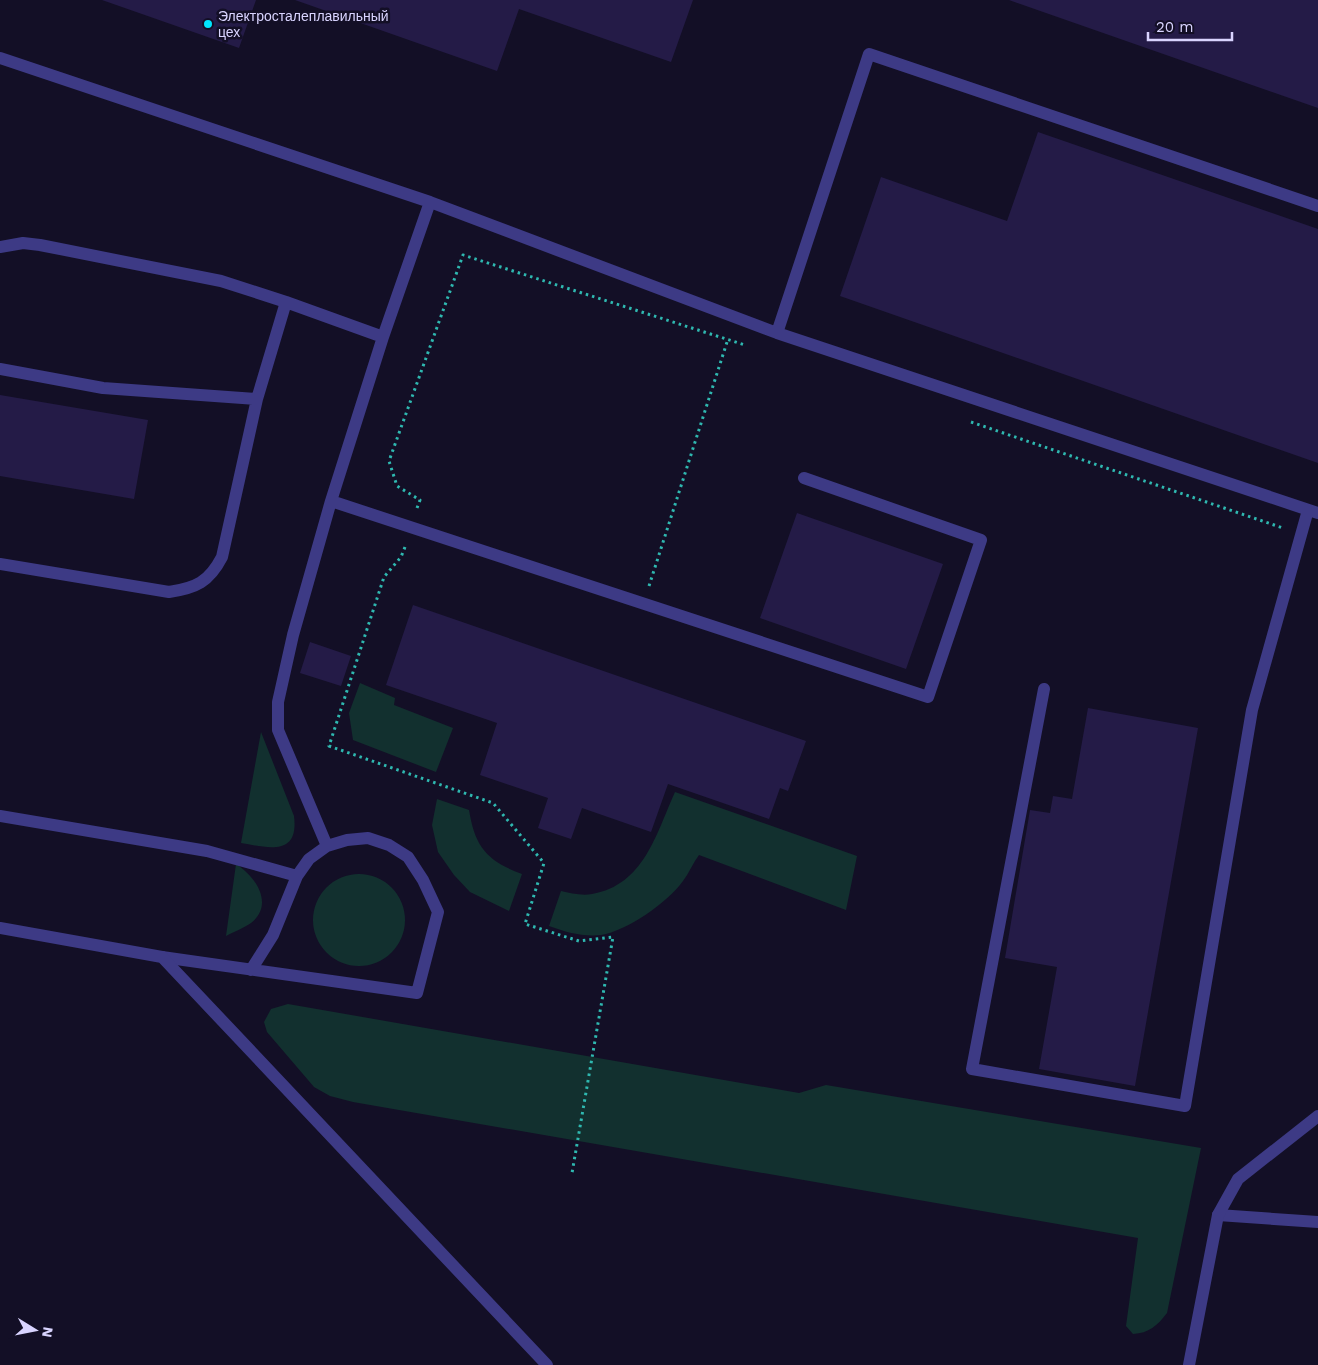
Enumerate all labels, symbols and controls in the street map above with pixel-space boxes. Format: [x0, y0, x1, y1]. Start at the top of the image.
place label: Электросталеплавильный цех [218, 8, 389, 40]
scale bar [1148, 10, 1232, 42]
marker: Электросталеплавильный цех [202, 18, 214, 30]
text: 20 m [1156, 18, 1194, 36]
north arrow [10, 1305, 60, 1355]
text: N [39, 1326, 57, 1339]

